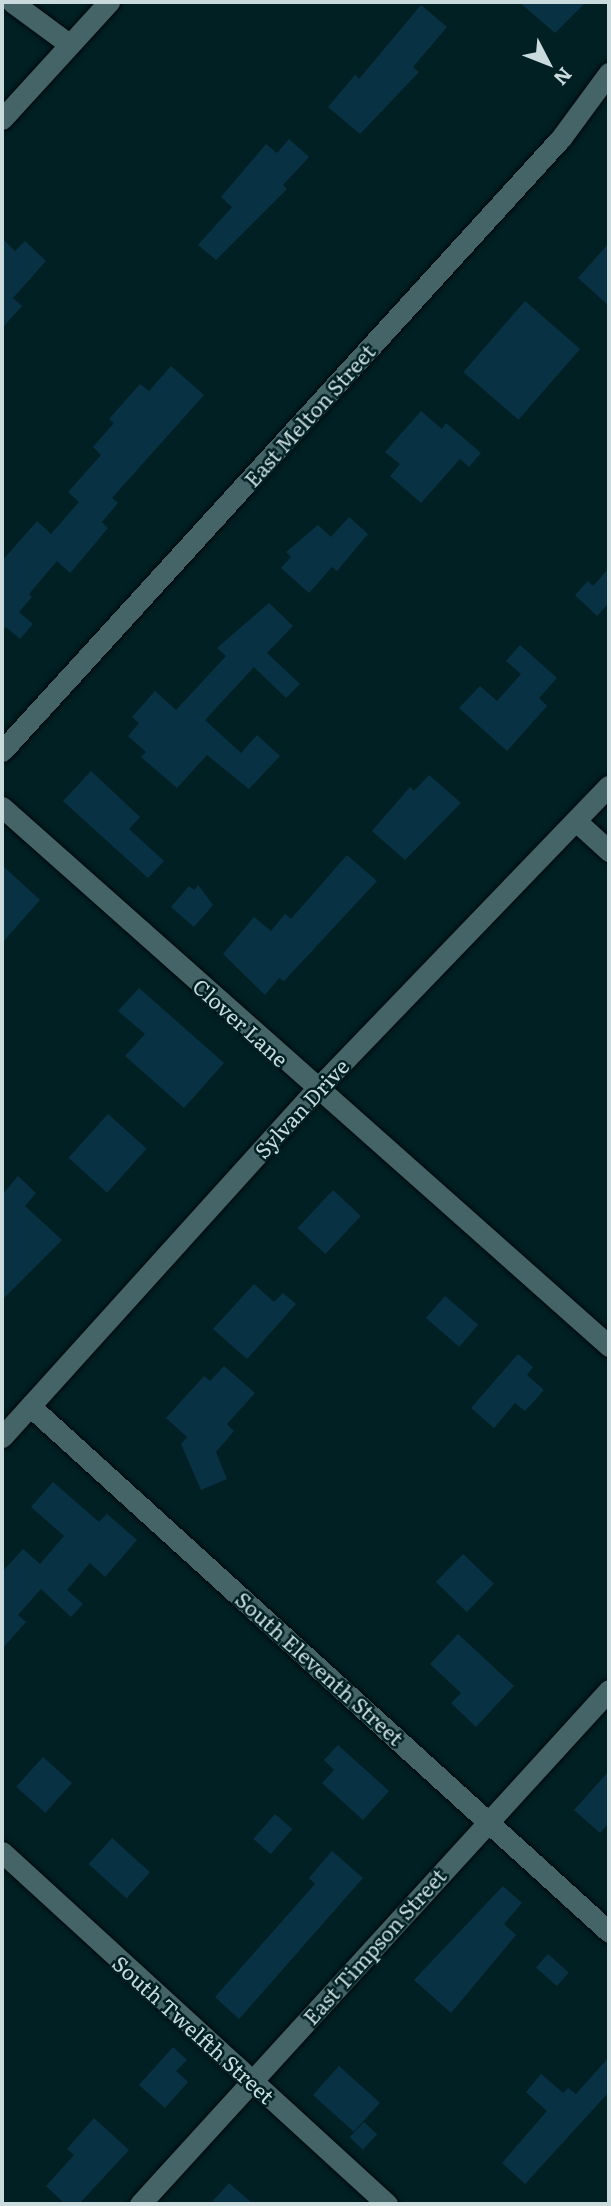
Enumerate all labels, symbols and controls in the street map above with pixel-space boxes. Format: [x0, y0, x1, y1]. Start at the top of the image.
north arrow [513, 28, 583, 98]
text: N [548, 62, 579, 92]
street label: East Melton Street [238, 339, 380, 491]
street label: Clover Lane [188, 973, 294, 1071]
street label: Sylvan Drive [249, 1053, 353, 1163]
street label: South Eleventh Street [231, 1586, 409, 1750]
street label: East Timpson Street [297, 1863, 451, 2029]
street label: South Twelfth Street [108, 1950, 280, 2108]

